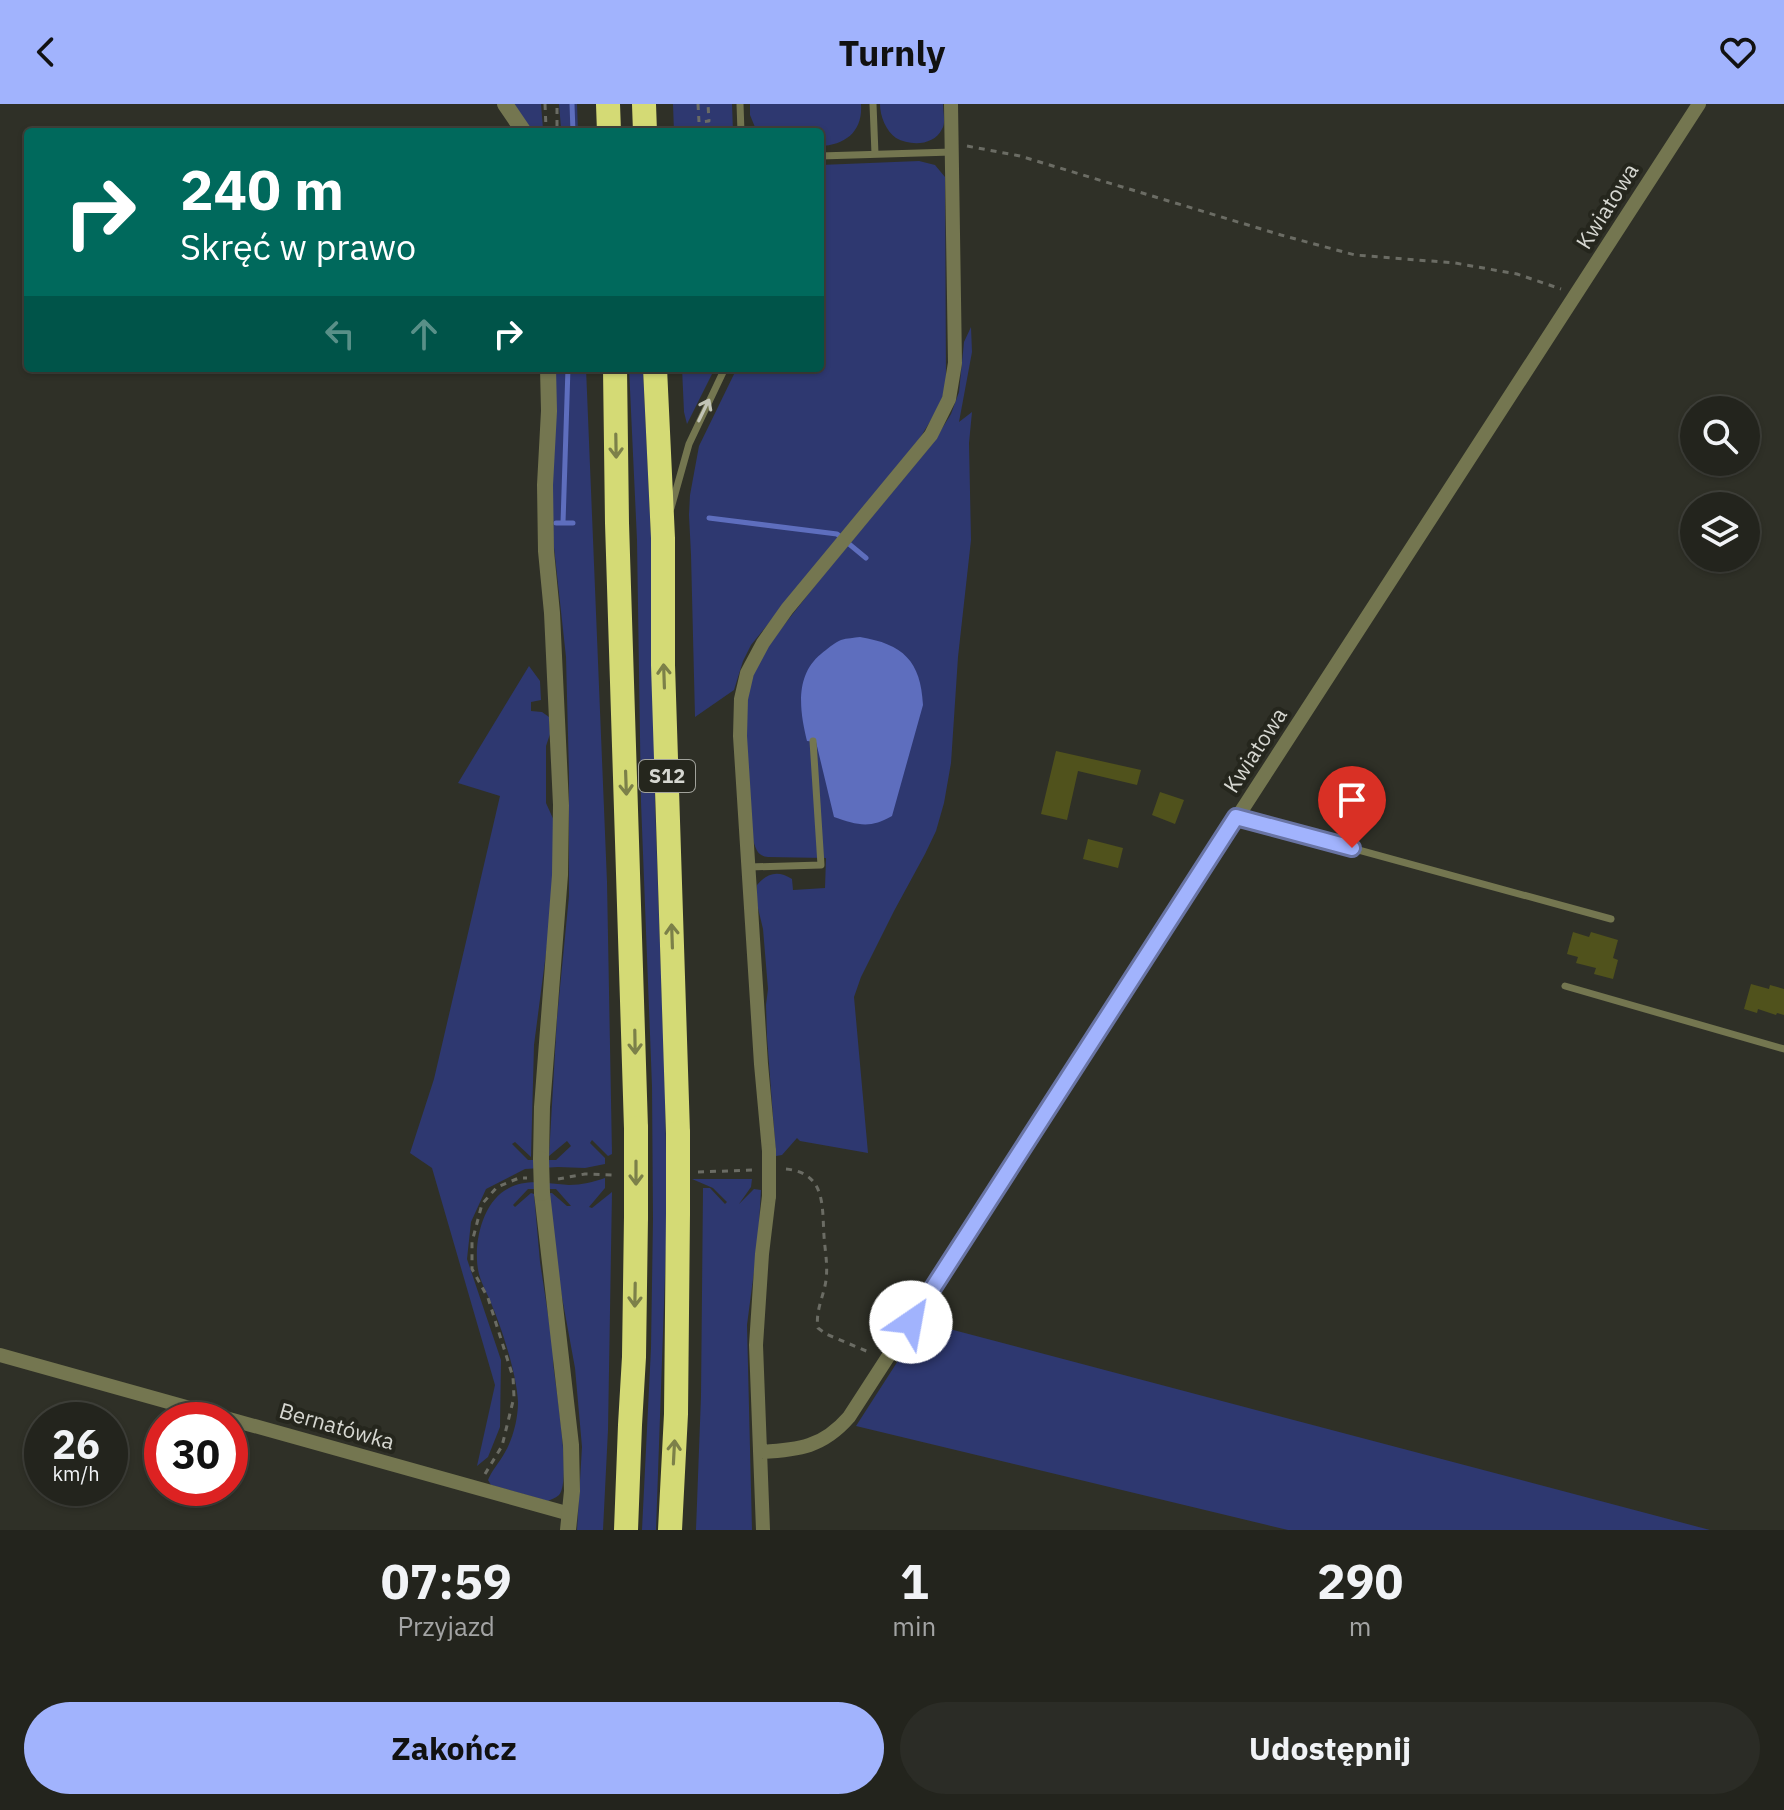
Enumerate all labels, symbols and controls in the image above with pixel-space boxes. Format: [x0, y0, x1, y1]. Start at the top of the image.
text: Turnly [839, 29, 945, 76]
icon: back [24, 30, 68, 74]
icon: heart [1716, 30, 1760, 74]
text: 240 m [180, 153, 344, 225]
street label: Kwiatowa [1569, 157, 1644, 254]
icon: right [48, 160, 152, 264]
text: Skręć w prawo [180, 223, 416, 270]
icon: left [318, 312, 362, 356]
icon: ahead [402, 312, 446, 356]
icon: right [486, 312, 530, 356]
map controls [1680, 396, 1760, 572]
button: search [1680, 396, 1760, 476]
one-way arrow [697, 399, 712, 423]
one-way arrow [608, 432, 624, 459]
button: layers [1680, 492, 1760, 572]
one-way arrow [656, 663, 671, 690]
street label: Kwiatowa [1216, 701, 1293, 798]
road number: S12 [639, 760, 695, 792]
pin [1318, 766, 1386, 848]
one-way arrow [618, 769, 633, 796]
icon: arrive [1330, 778, 1374, 822]
one-way arrow [665, 923, 680, 950]
one-way arrow [627, 1028, 642, 1055]
one-way arrow [628, 1159, 644, 1186]
position arrow [869, 1280, 953, 1364]
one-way arrow [627, 1281, 643, 1308]
street label: Bernatówka [276, 1395, 398, 1456]
speed limit sign: 30 [144, 1402, 248, 1506]
text: 26 [52, 1418, 100, 1470]
one-way arrow [666, 1439, 681, 1466]
text: km/h [52, 1460, 100, 1487]
text: 07:59 [381, 1550, 512, 1612]
text: 1 [900, 1550, 929, 1612]
text: 290 [1317, 1550, 1403, 1612]
text: Przyjazd [397, 1609, 495, 1643]
text: min [892, 1609, 936, 1643]
text: m [1349, 1609, 1371, 1643]
button: Zakończ [24, 1702, 884, 1794]
button: Udostępnij [900, 1702, 1760, 1794]

